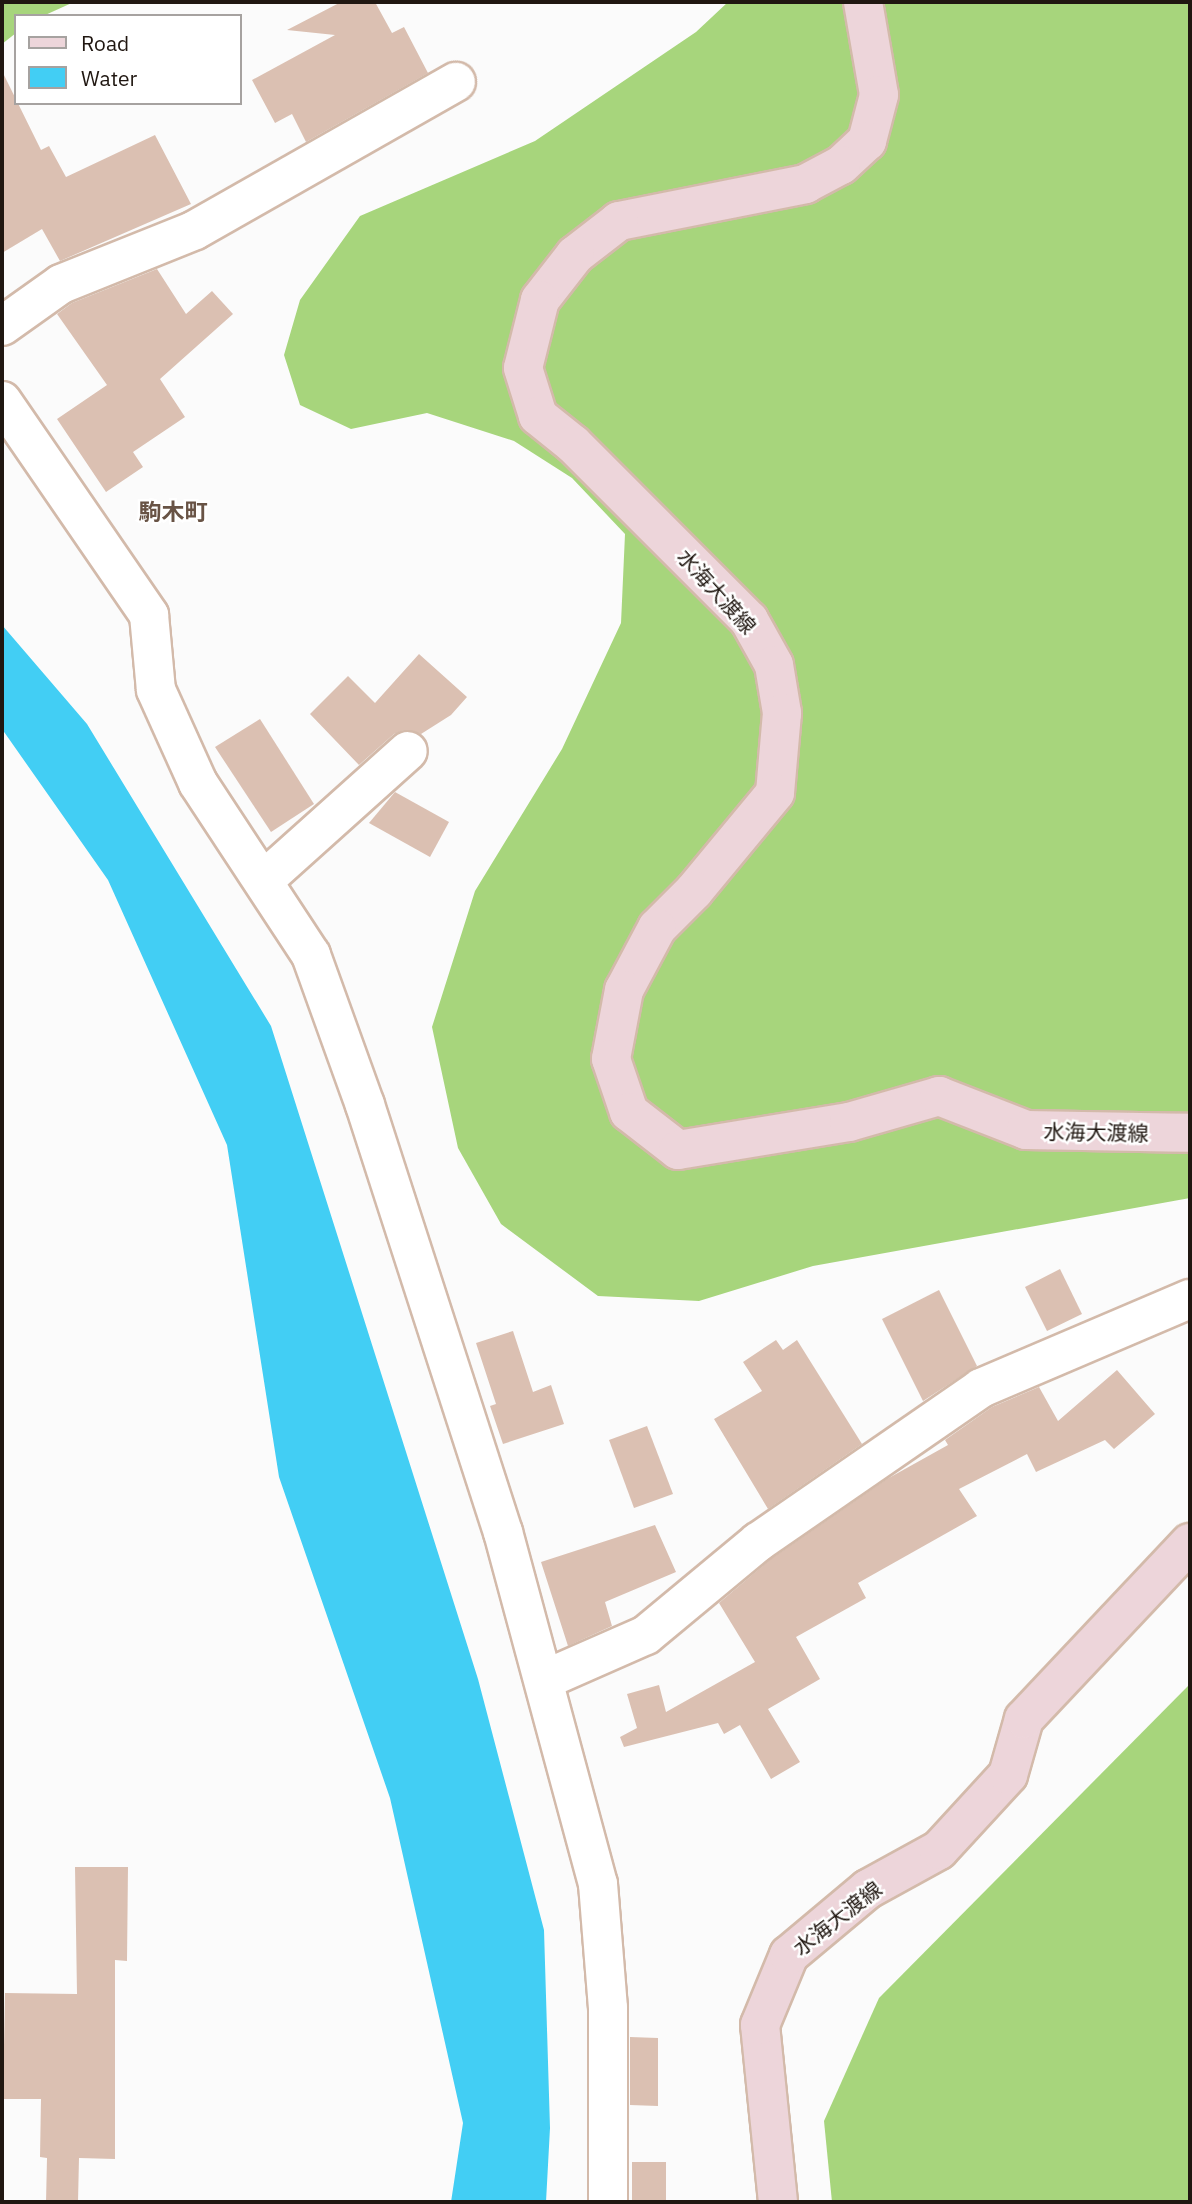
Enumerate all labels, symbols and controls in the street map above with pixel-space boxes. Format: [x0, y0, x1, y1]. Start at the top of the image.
legend [14, 14, 242, 105]
text: Road [81, 29, 129, 57]
text: Water [81, 64, 137, 92]
district label: 駒木町 [139, 497, 207, 525]
street label: 水海大渡線 [673, 544, 761, 638]
street label: 水海大渡線 [1043, 1118, 1149, 1146]
street label: 水海大渡線 [788, 1876, 886, 1960]

